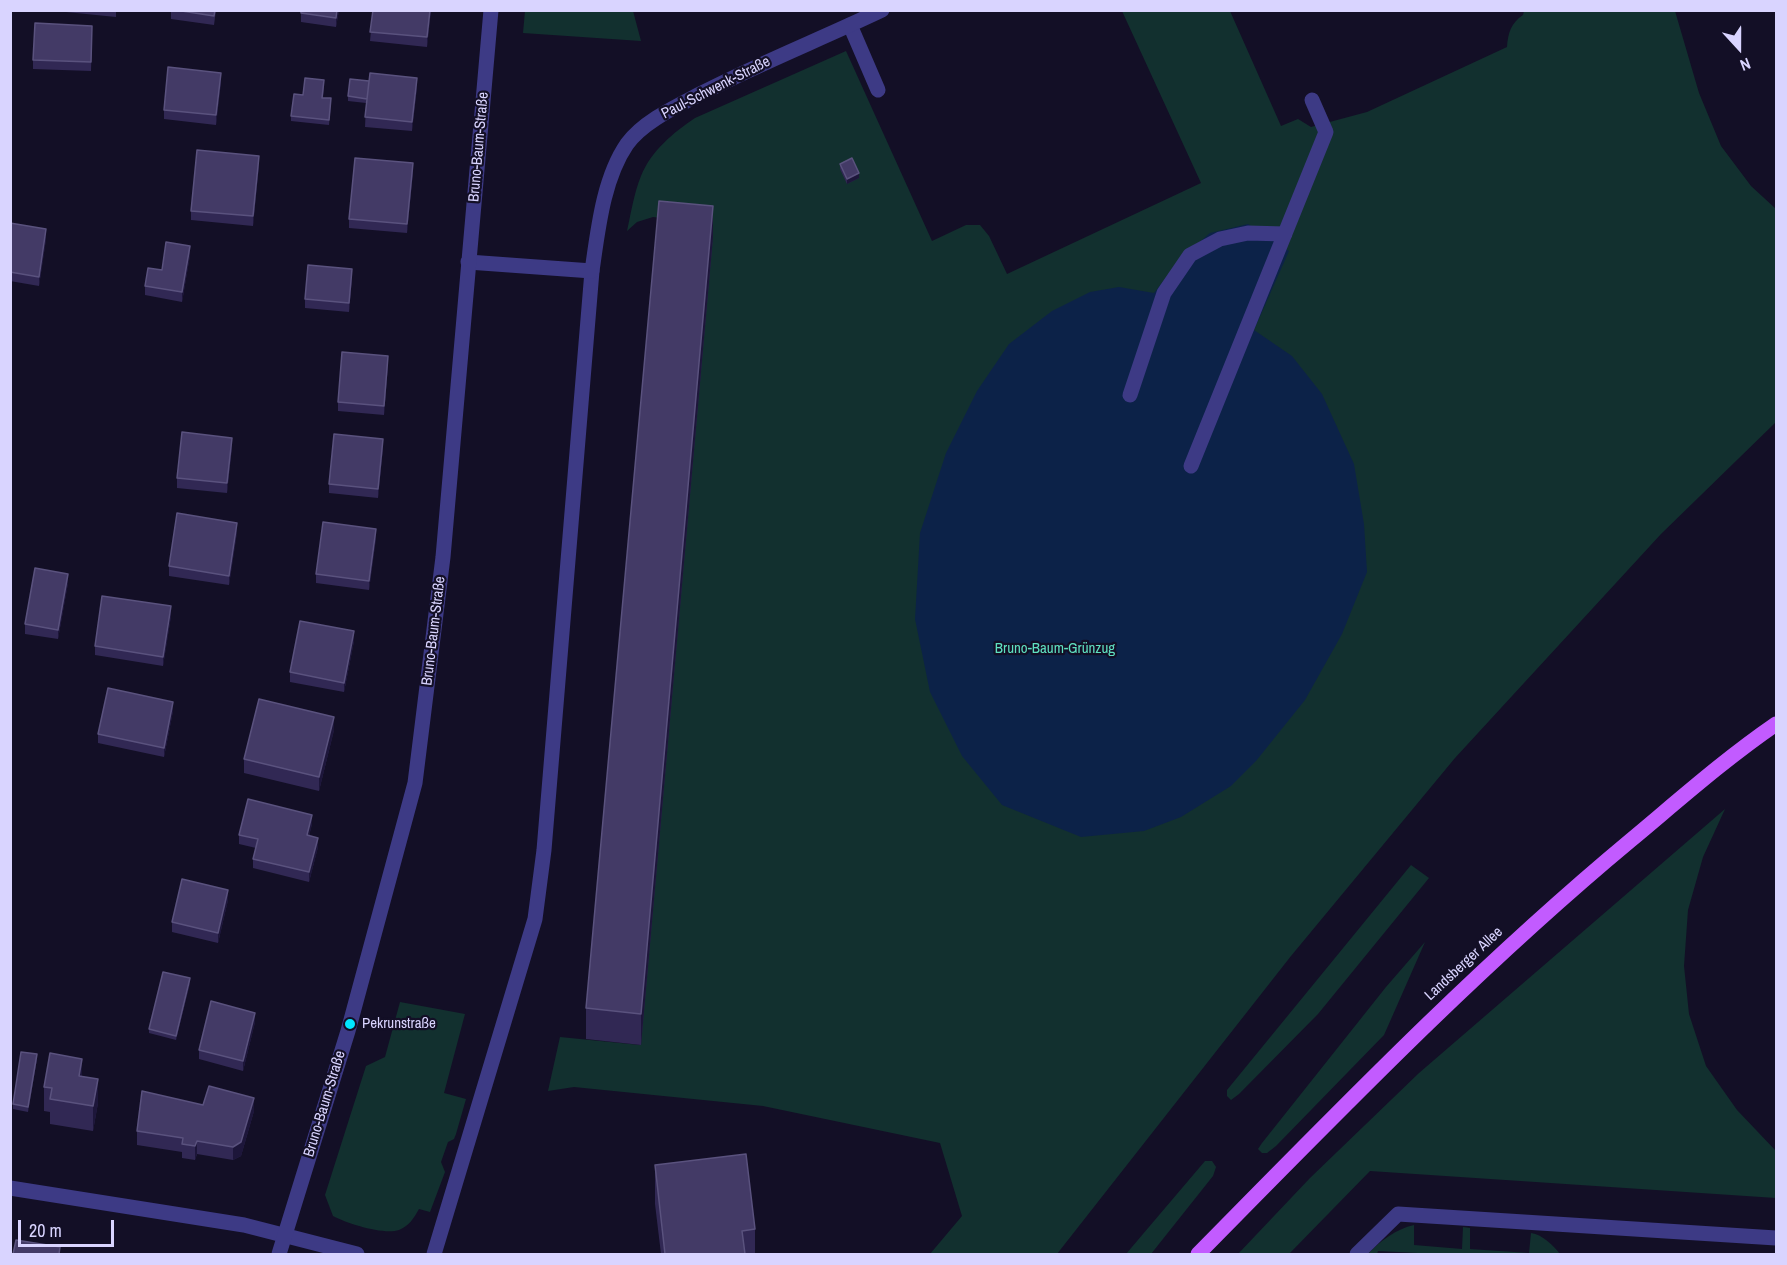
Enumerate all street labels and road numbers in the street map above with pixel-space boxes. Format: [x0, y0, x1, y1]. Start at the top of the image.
street label: Paul-Schwenk-Straße [659, 53, 773, 123]
street label: Bruno-Baum-Straße [465, 91, 493, 203]
street label: Bruno-Baum-Straße [418, 575, 450, 687]
street label: Landsberger Allee [1421, 923, 1507, 1005]
street label: Bruno-Baum-Straße [300, 1049, 350, 1159]

